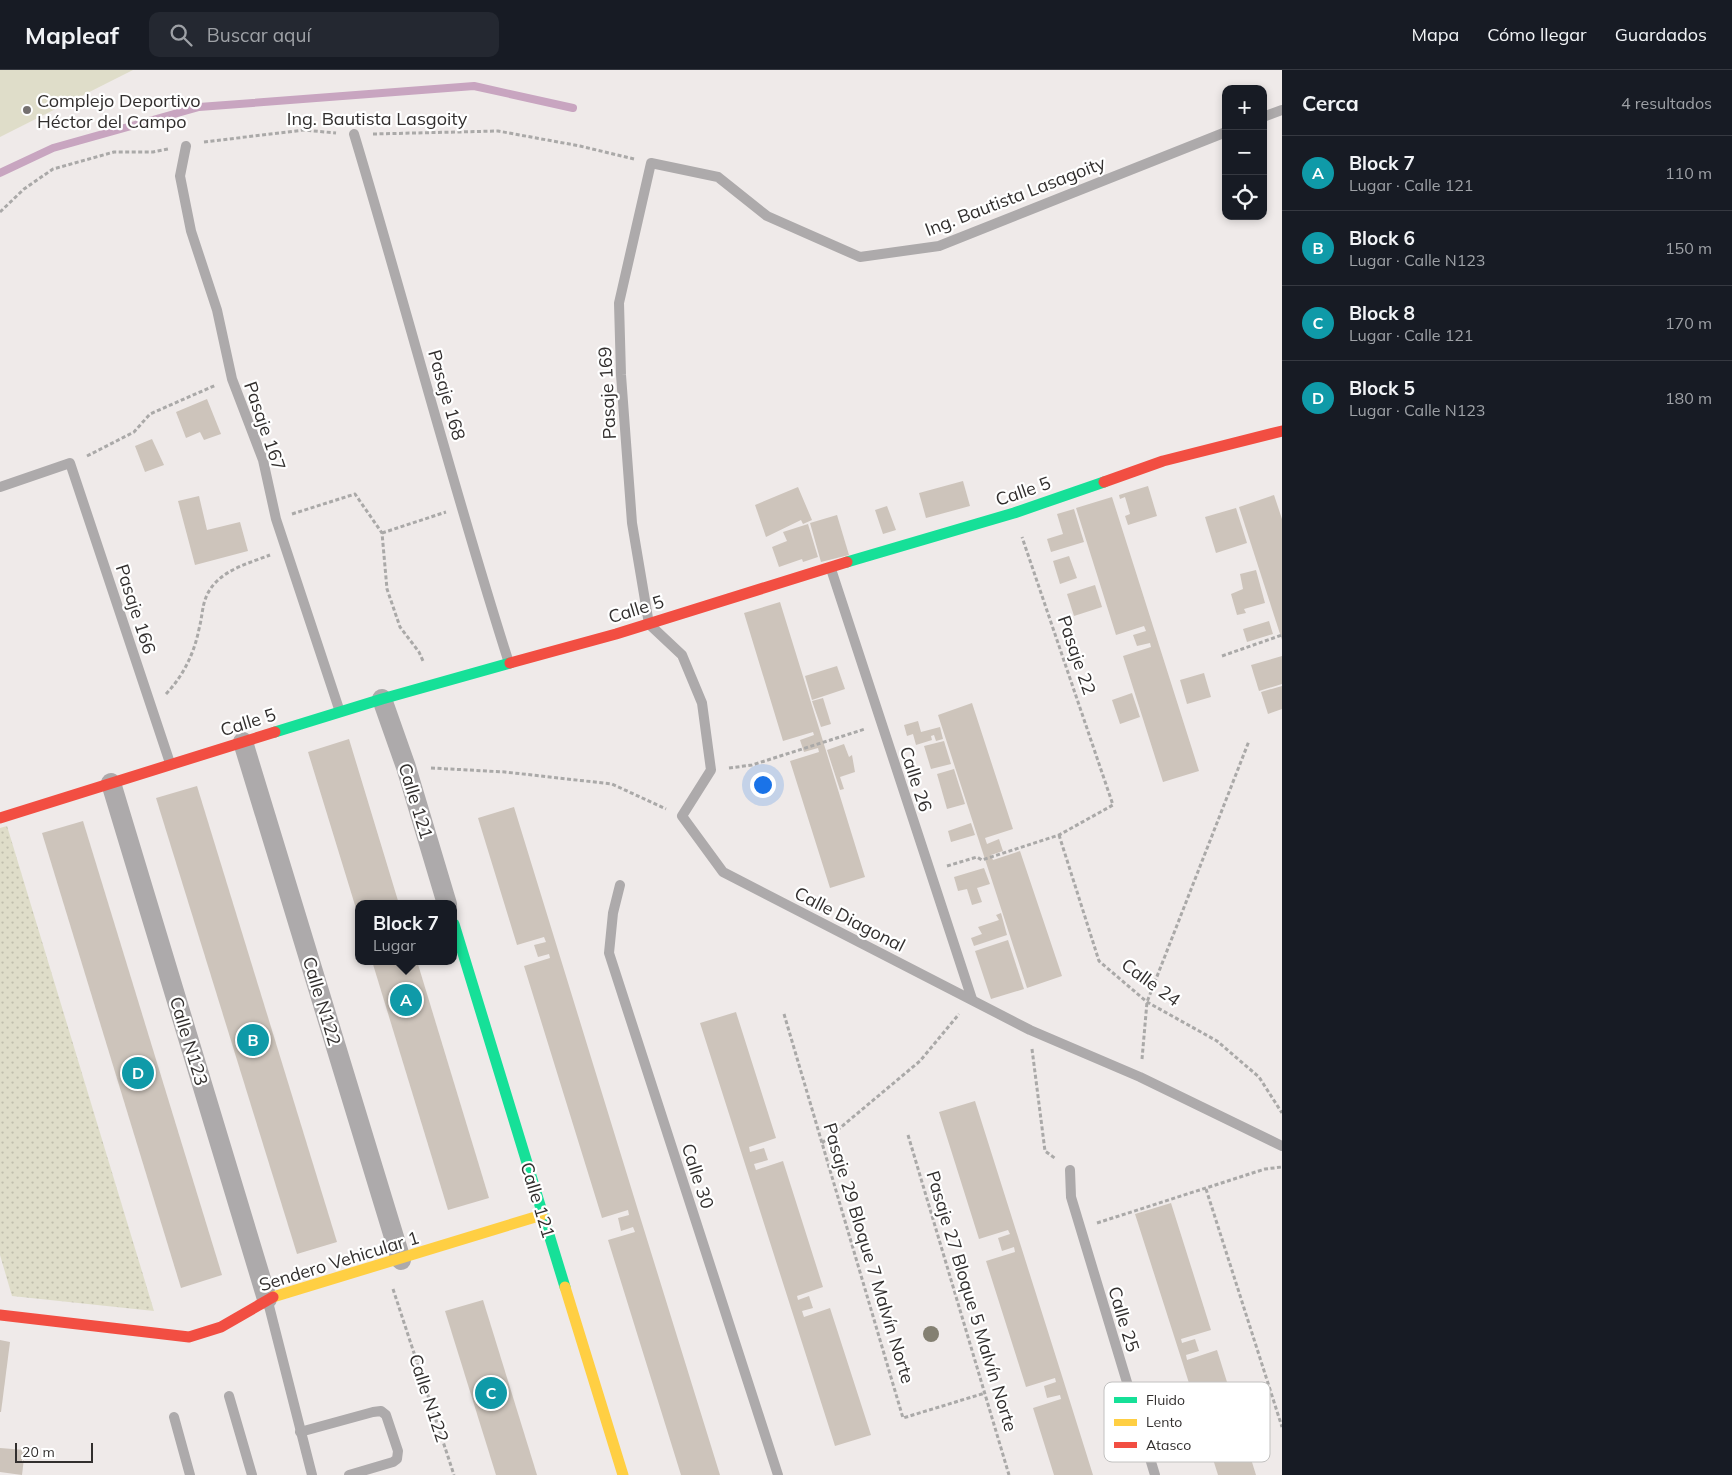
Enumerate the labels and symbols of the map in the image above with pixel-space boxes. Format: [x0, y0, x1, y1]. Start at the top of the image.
place label: Complejo Deportivo Héctor del Campo [37, 89, 201, 133]
marker: Complejo Deportivo Héctor del Campo [21, 104, 33, 116]
street label: Ing. Bautista Lasgoity [287, 107, 468, 130]
street label: Ing. Bautista Lasagoity [922, 151, 1109, 241]
street label: Pasaje 169 [593, 346, 621, 440]
street label: Pasaje 168 [423, 347, 471, 443]
street label: Pasaje 167 [239, 378, 291, 474]
street label: Calle 5 [992, 471, 1054, 511]
street label: Pasaje 166 [111, 561, 161, 657]
street label: Calle 5 [606, 590, 667, 628]
street label: Pasaje 22 [1053, 612, 1101, 698]
street label: Calle 5 [218, 703, 279, 741]
street label: Calle 26 [895, 743, 937, 815]
street label: Calle 121 [394, 760, 438, 842]
your location [750, 772, 776, 798]
street label: Calle Diagonal [791, 881, 909, 957]
street label: Calle 24 [1117, 953, 1185, 1011]
street label: Calle N122 [298, 954, 346, 1048]
pin: A [390, 981, 422, 1019]
street label: Calle N123 [165, 994, 213, 1088]
pin: B [237, 1021, 269, 1059]
pin: D [122, 1054, 154, 1092]
street label: Pasaje 29 Bloque 7 Malvín Norte [818, 1120, 920, 1386]
street label: Calle 30 [677, 1140, 719, 1212]
street label: Calle 121 [516, 1159, 560, 1241]
street label: Pasaje 27 Bloque 5 Malvín Norte [921, 1168, 1023, 1434]
street label: Sendero Vehicular 1 [256, 1226, 422, 1296]
street label: Calle 25 [1103, 1283, 1145, 1355]
street label: Calle N122 [404, 1351, 454, 1445]
pin: C [475, 1374, 507, 1412]
legend [1104, 1382, 1270, 1462]
text: Fluido [1146, 1391, 1185, 1409]
text: Lento [1146, 1413, 1182, 1431]
text: Atasco [1146, 1436, 1191, 1454]
scale bar [15, 1440, 92, 1463]

